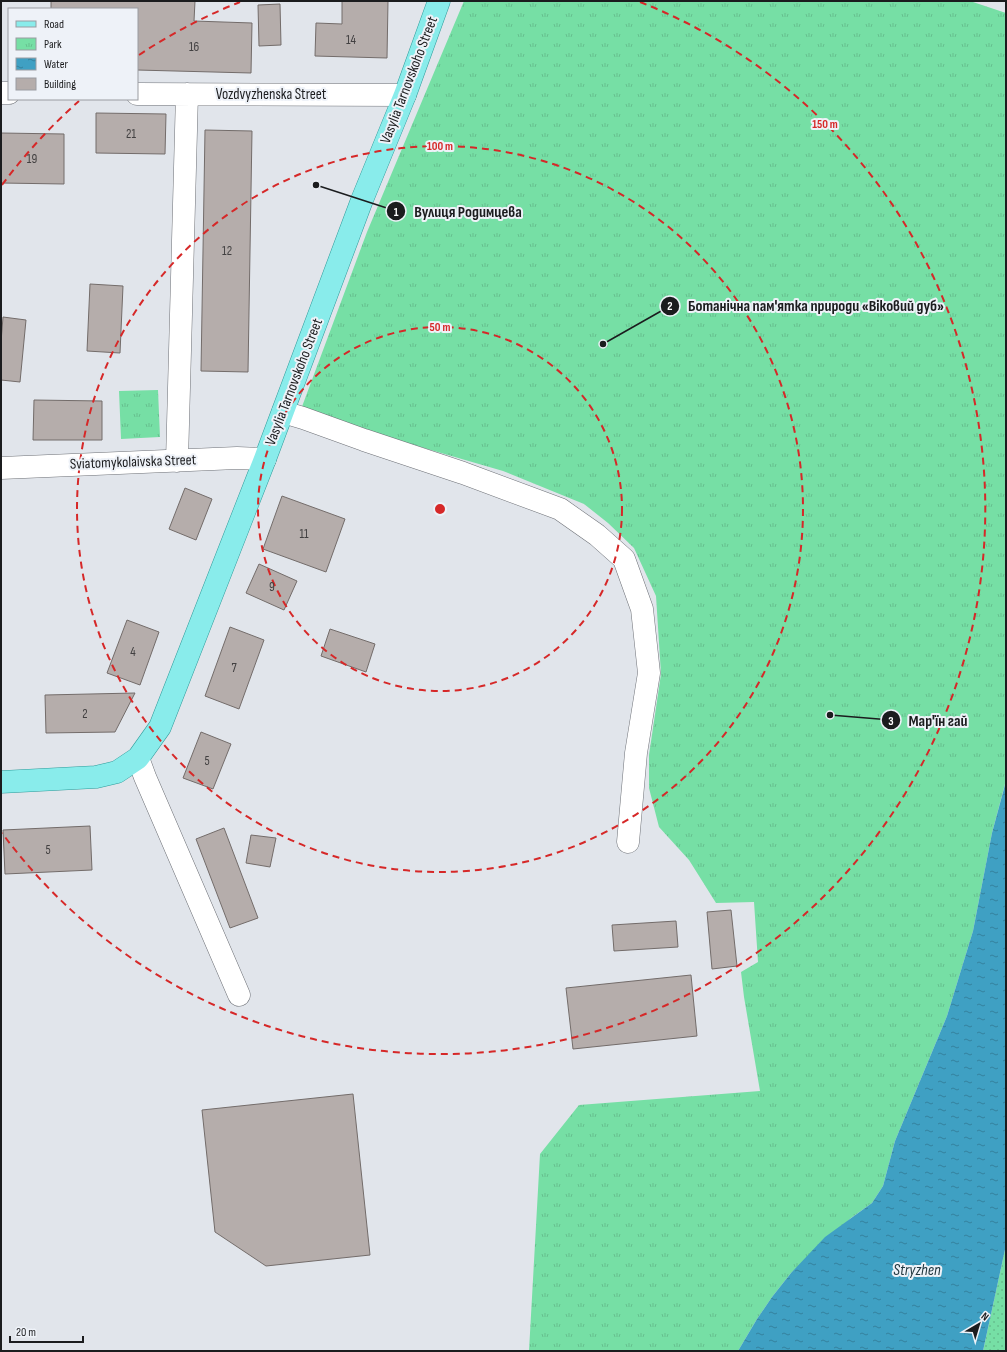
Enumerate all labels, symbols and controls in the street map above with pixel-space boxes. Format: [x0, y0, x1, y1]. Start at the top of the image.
legend [8, 8, 138, 100]
street label: Vasylia Tarnovskoho Street [376, 13, 442, 146]
text: Road [44, 17, 64, 32]
house number: 14 [346, 32, 357, 48]
text: Park [44, 37, 62, 52]
house number: 16 [189, 39, 199, 55]
text: Water [44, 57, 68, 72]
text: Building [44, 77, 76, 92]
street label: Vozdvyzhenska Street [216, 85, 327, 104]
text: 150 m [812, 117, 838, 132]
house number: 21 [126, 126, 136, 142]
text: 100 m [427, 139, 453, 154]
house number: 19 [27, 151, 37, 167]
callout: Вулиця Родимцева [386, 197, 530, 225]
text: Вулиця Родимцева [414, 203, 522, 222]
text: 1 [394, 205, 399, 220]
house number: 12 [222, 243, 232, 259]
callout: Ботанічна пам'ятка природи «Віковий дуб» [660, 292, 952, 320]
text: Ботанічна пам'ятка природи «Віковий дуб» [688, 297, 944, 316]
text: 2 [667, 299, 673, 314]
street label: Vasylia Tarnovskoho Street [261, 315, 327, 448]
text: 50 m [430, 320, 450, 335]
street label: Sviatomykolaivska Street [69, 450, 197, 474]
centre of rings [433, 502, 447, 516]
house number: 11 [299, 526, 309, 542]
house number: 9 [269, 579, 275, 595]
house number: 4 [130, 644, 136, 660]
house number: 7 [231, 660, 237, 676]
house number: 2 [82, 706, 88, 722]
callout: Мар'їн гай [881, 706, 976, 734]
text: Мар'їн гай [908, 712, 968, 731]
text: 3 [888, 714, 894, 729]
house number: 5 [204, 753, 210, 769]
house number: 5 [45, 842, 51, 858]
water label: Stryzhen [893, 1261, 941, 1280]
north arrow [959, 1304, 999, 1344]
text: N [979, 1310, 991, 1324]
scale bar [10, 1318, 83, 1344]
text: 20 m [16, 1325, 36, 1340]

